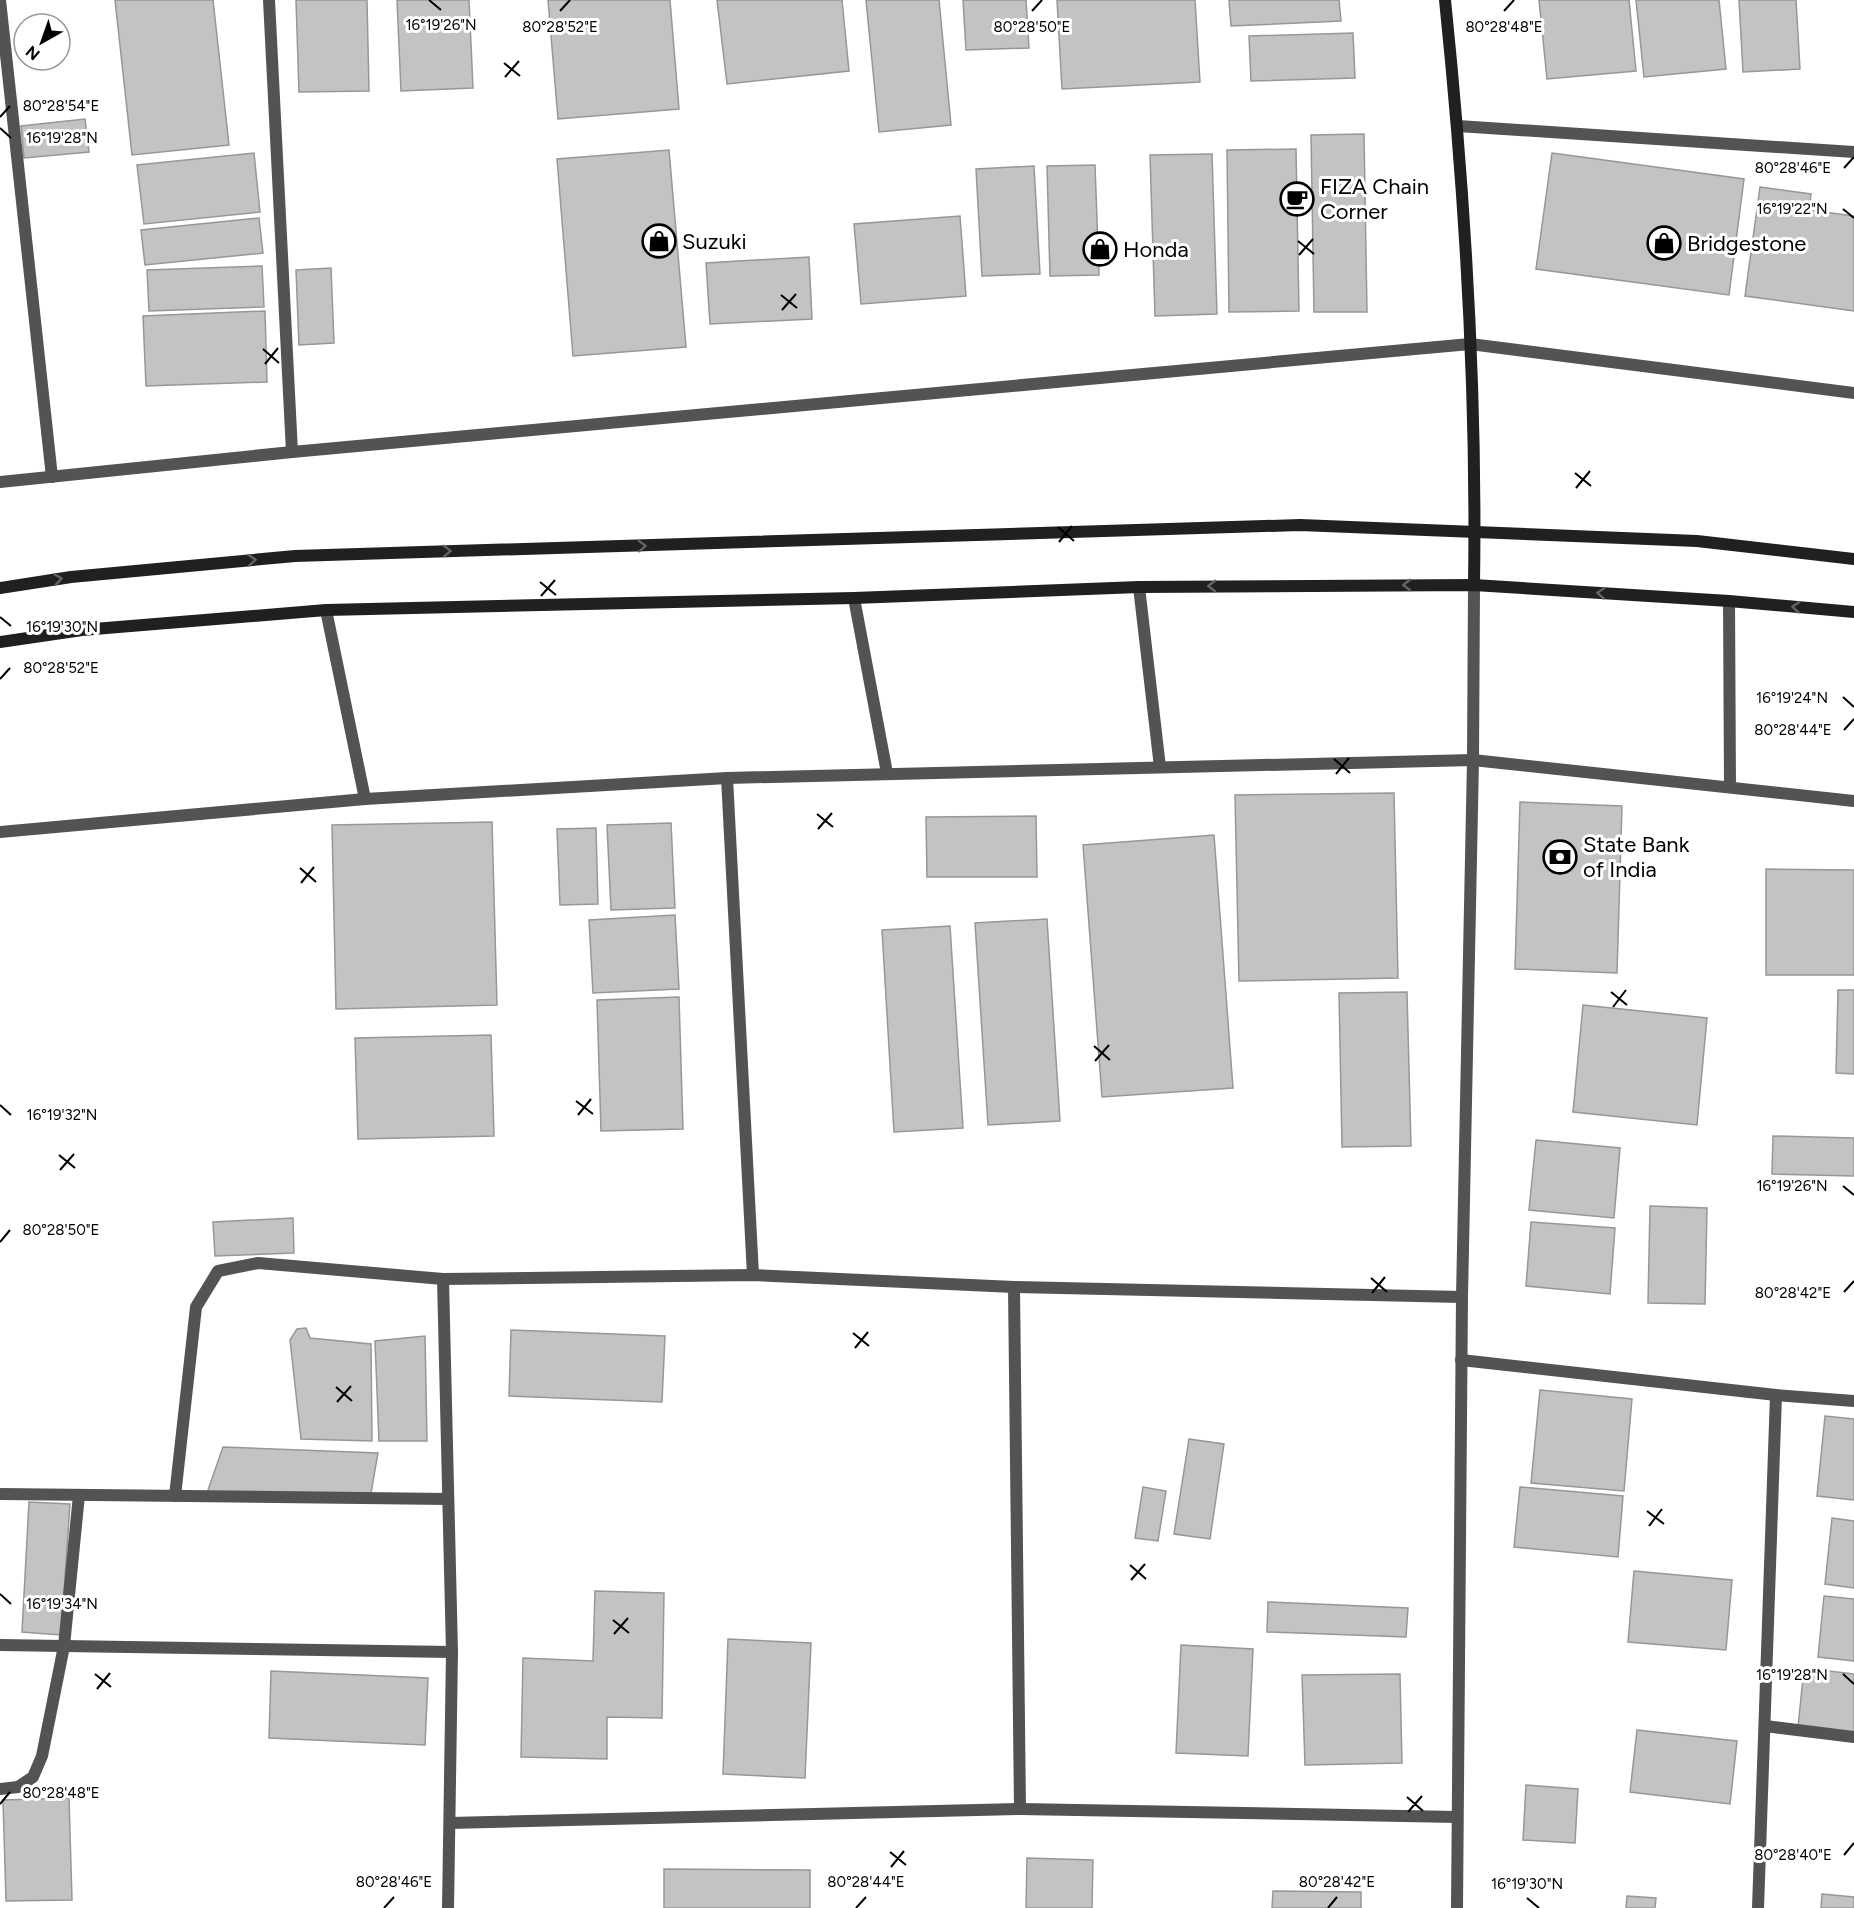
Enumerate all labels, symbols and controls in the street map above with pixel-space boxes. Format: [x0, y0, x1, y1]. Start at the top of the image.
north arrow [12, 12, 72, 72]
text: 16°19'26"N [405, 16, 477, 34]
text: 80°28'52"E [522, 18, 598, 36]
text: 80°28'50"E [994, 18, 1070, 36]
text: 80°28'48"E [1465, 18, 1543, 36]
text: N [22, 42, 44, 64]
text: 80°28'54"E [23, 97, 99, 115]
text: 16°19'28"N [26, 129, 98, 147]
text: 80°28'46"E [1755, 159, 1831, 177]
place label: FIZA Chain Corner [1320, 173, 1429, 225]
cafe icon: FIZA Chain Corner [1279, 181, 1315, 217]
text: 16°19'22"N [1756, 200, 1828, 218]
shop icon: Suzuki [641, 223, 677, 259]
shop icon: Bridgestone [1646, 225, 1682, 261]
place label: Suzuki [682, 228, 747, 255]
place label: Bridgestone [1687, 230, 1806, 257]
shop icon: Honda [1082, 231, 1118, 267]
place label: Honda [1123, 236, 1189, 263]
one-way arrow [637, 539, 646, 552]
one-way arrow [442, 545, 451, 558]
one-way arrow [247, 554, 256, 567]
one-way arrow [52, 573, 62, 586]
one-way arrow [1402, 579, 1411, 591]
one-way arrow [1207, 580, 1216, 592]
one-way arrow [1597, 587, 1606, 600]
one-way arrow [1791, 601, 1800, 614]
text: 16°19'30"N [26, 618, 98, 636]
text: 80°28'52"E [23, 659, 99, 677]
text: 16°19'24"N [1756, 689, 1828, 707]
text: 80°28'44"E [1754, 721, 1832, 739]
place label: State Bank of India [1583, 831, 1690, 883]
bank icon: State Bank of India [1542, 839, 1578, 875]
text: 16°19'32"N [27, 1106, 97, 1124]
text: 16°19'26"N [1756, 1177, 1828, 1195]
text: 80°28'50"E [23, 1221, 99, 1239]
text: 80°28'42"E [1755, 1284, 1831, 1302]
text: 16°19'34"N [26, 1595, 98, 1613]
text: 16°19'28"N [1756, 1666, 1828, 1684]
text: 80°28'48"E [22, 1784, 100, 1802]
text: 80°28'40"E [1754, 1846, 1832, 1864]
text: 80°28'46"E [356, 1873, 432, 1891]
text: 80°28'44"E [827, 1873, 905, 1891]
text: 80°28'42"E [1299, 1873, 1375, 1891]
text: 16°19'30"N [1491, 1875, 1563, 1893]

